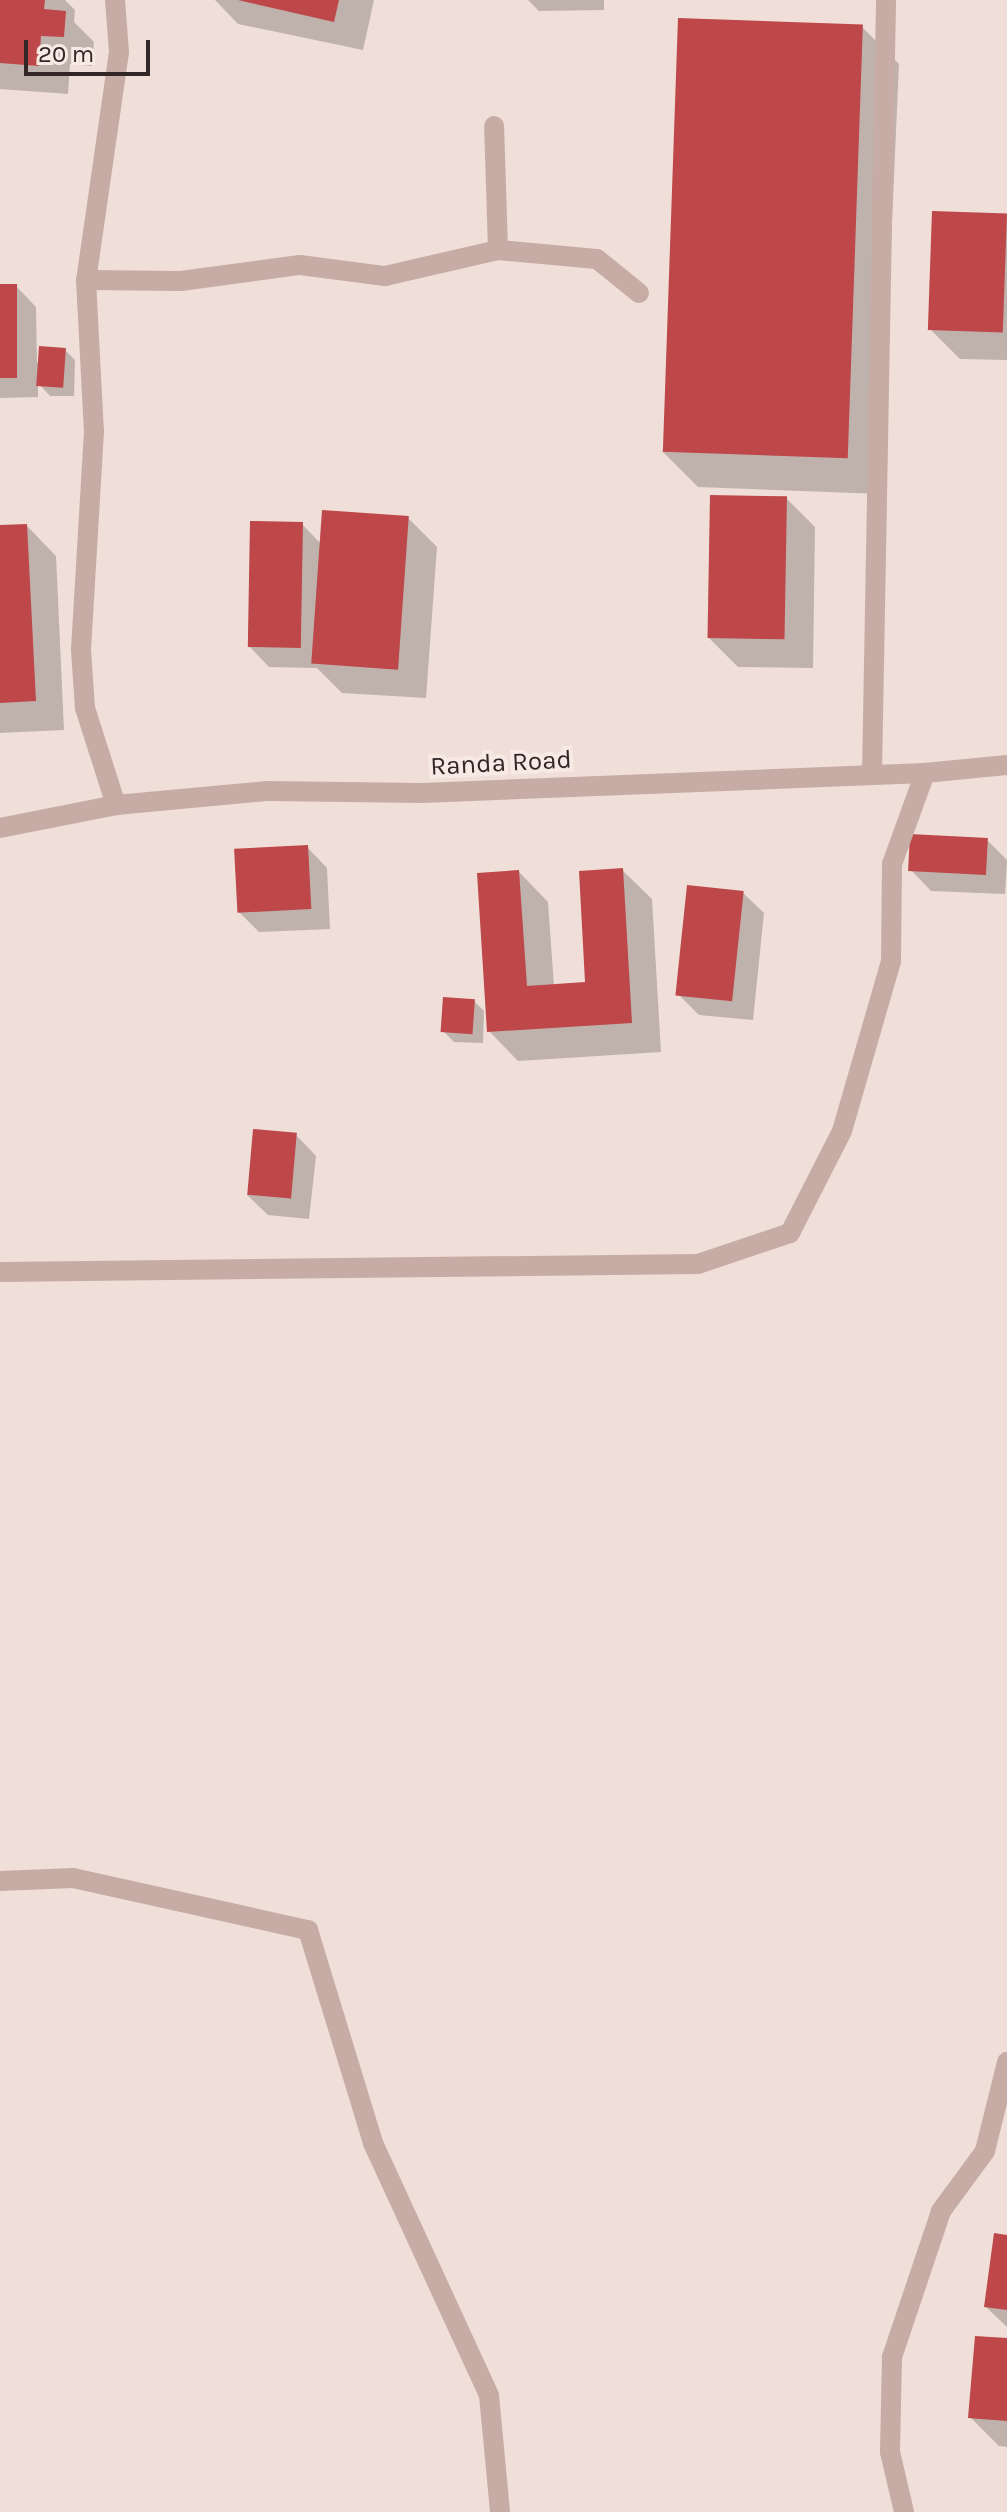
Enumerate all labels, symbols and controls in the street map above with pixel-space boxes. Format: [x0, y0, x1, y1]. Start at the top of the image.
scale bar [28, 24, 154, 74]
text: 20 m [38, 40, 94, 68]
street label: Randa Road [429, 744, 573, 782]

